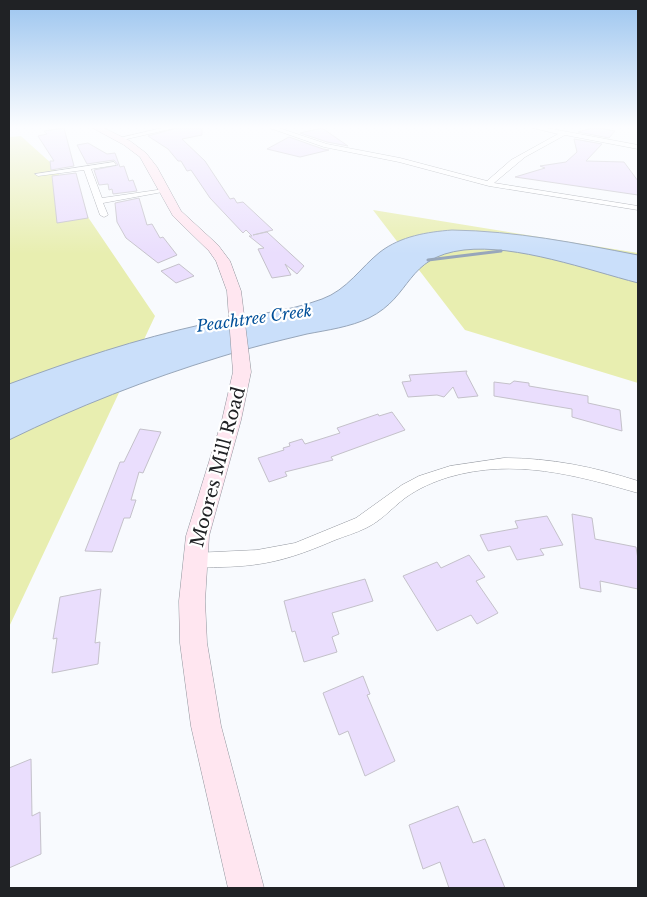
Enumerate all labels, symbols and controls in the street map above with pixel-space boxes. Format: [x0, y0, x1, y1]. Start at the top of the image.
water label: Peachtree Creek [194, 300, 313, 336]
street label: Moores Mill Road [186, 384, 250, 550]

